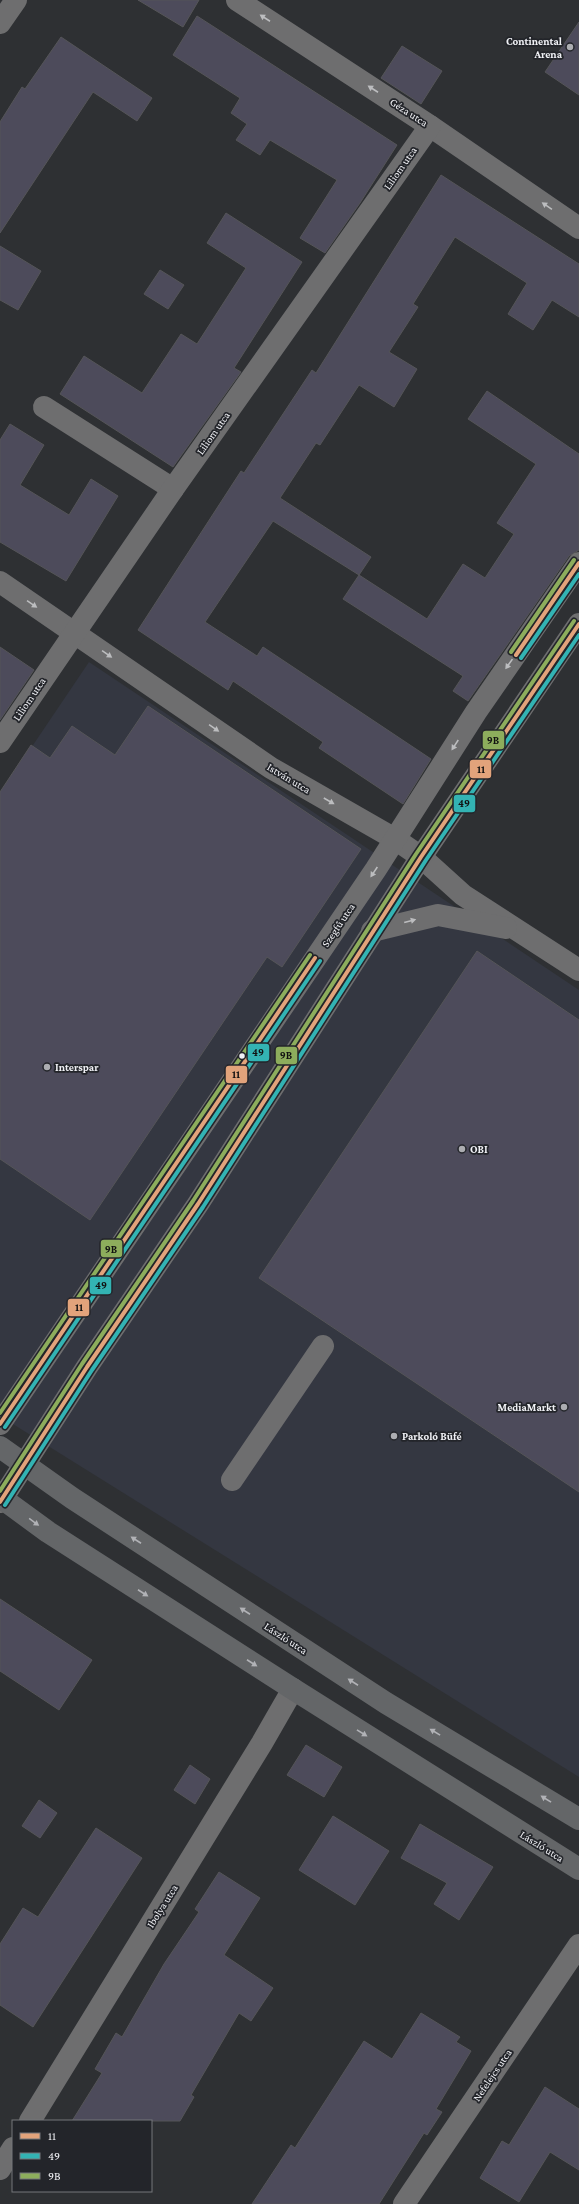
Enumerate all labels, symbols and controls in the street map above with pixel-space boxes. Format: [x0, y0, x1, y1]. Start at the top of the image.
one-way arrow [259, 14, 270, 22]
place label: Continental Arena [506, 35, 563, 60]
marker: Continental Arena [565, 42, 575, 52]
one-way arrow [368, 85, 379, 93]
street label: Géza utca [388, 95, 430, 129]
street label: Liliom utca [381, 144, 419, 192]
one-way arrow [542, 202, 552, 210]
street label: Liliom utca [194, 409, 232, 457]
one-way arrow [27, 600, 38, 608]
one-way arrow [101, 650, 112, 658]
one-way arrow [505, 659, 513, 669]
street label: Liliom utca [10, 675, 48, 723]
one-way arrow [208, 724, 219, 732]
line badge: 9B [482, 730, 505, 750]
text: 9B [487, 734, 500, 746]
one-way arrow [451, 739, 459, 750]
line badge: 11 [469, 759, 492, 779]
street label: István utca [265, 760, 313, 796]
text: 11 [477, 763, 485, 775]
line badge: 49 [453, 794, 476, 813]
text: 49 [458, 797, 470, 809]
one-way arrow [323, 798, 335, 805]
one-way arrow [370, 867, 378, 877]
street label: Szegfű utca [319, 901, 358, 950]
one-way arrow [404, 918, 416, 924]
line badge: 49 [247, 1043, 270, 1062]
text: 49 [252, 1046, 264, 1058]
line badge: 9B [275, 1046, 298, 1065]
text: 9B [280, 1049, 293, 1061]
unlabelled marker [237, 1051, 247, 1061]
place label: Interspar [55, 1061, 99, 1073]
marker: Interspar [42, 1062, 52, 1072]
line badge: 11 [225, 1065, 248, 1084]
text: 11 [232, 1068, 240, 1080]
place label: OBI [470, 1143, 488, 1155]
marker: OBI [457, 1144, 467, 1154]
line badge: 9B [100, 1239, 123, 1258]
text: 9B [105, 1243, 118, 1255]
line badge: 49 [89, 1276, 112, 1295]
text: 49 [95, 1279, 107, 1291]
line badge: 11 [67, 1298, 90, 1317]
text: 11 [75, 1301, 83, 1313]
place label: MediaMarkt [498, 1401, 556, 1413]
marker: MediaMarkt [559, 1402, 569, 1412]
place label: Parkoló Büfé [402, 1430, 462, 1442]
marker: Parkoló Büfé [389, 1431, 399, 1441]
one-way arrow [28, 1518, 39, 1526]
one-way arrow [130, 1536, 141, 1543]
one-way arrow [137, 1589, 148, 1597]
one-way arrow [239, 1607, 250, 1614]
street label: László utca [262, 1620, 310, 1656]
one-way arrow [247, 1659, 257, 1667]
one-way arrow [348, 1678, 359, 1685]
one-way arrow [429, 1728, 441, 1735]
one-way arrow [356, 1729, 368, 1736]
one-way arrow [540, 1795, 552, 1802]
street label: László utca [518, 1828, 566, 1864]
street label: Ibolya utca [144, 1882, 181, 1930]
street label: Nefelejcs utca [470, 2047, 515, 2104]
legend [12, 2120, 152, 2192]
text: 11 [48, 2129, 56, 2143]
text: 49 [48, 2149, 60, 2163]
text: 9B [48, 2169, 61, 2183]

